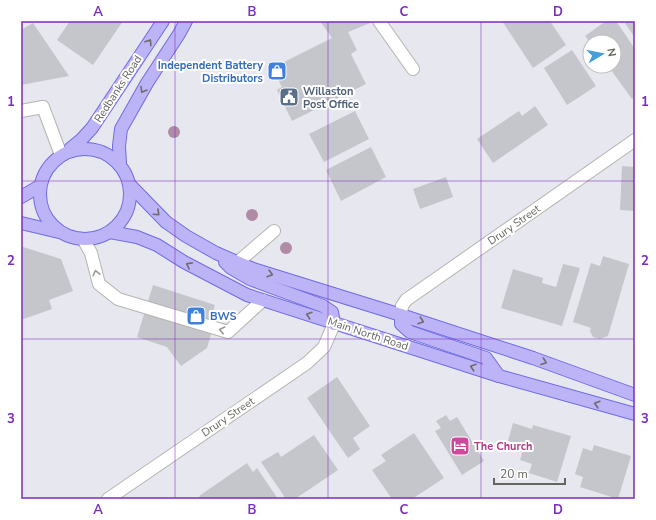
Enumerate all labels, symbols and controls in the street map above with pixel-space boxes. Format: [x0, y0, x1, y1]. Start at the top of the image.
text: A [93, 3, 103, 21]
text: B [248, 3, 257, 21]
text: C [400, 3, 409, 21]
text: D [553, 3, 563, 21]
north arrow [582, 34, 622, 74]
one-way arrow [144, 39, 152, 46]
text: N [603, 47, 619, 58]
street label: Redbanks Road [91, 53, 145, 125]
place label: Independent Battery Distributors [158, 58, 263, 86]
shop icon: Independent Battery Distributors [266, 60, 288, 82]
place label: Willaston Post Office [303, 84, 359, 112]
one-way arrow [141, 86, 148, 93]
public building icon: Willaston Post Office [278, 86, 300, 108]
text: 1 [7, 93, 15, 111]
text: 1 [641, 93, 649, 111]
street label: Drury Street [485, 201, 543, 249]
one-way arrow [152, 208, 160, 216]
text: 2 [7, 252, 15, 270]
text: 2 [641, 252, 649, 270]
one-way arrow [186, 262, 194, 270]
one-way arrow [266, 269, 273, 278]
one-way arrow [93, 270, 101, 277]
shop icon: BWS [185, 305, 207, 327]
place label: BWS [210, 309, 237, 324]
one-way arrow [305, 311, 312, 320]
street label: Main North Road [326, 314, 410, 354]
one-way arrow [417, 317, 424, 325]
one-way arrow [219, 326, 225, 334]
one-way arrow [541, 357, 548, 366]
one-way arrow [469, 363, 476, 372]
street label: Drury Street [199, 394, 258, 440]
one-way arrow [594, 400, 601, 409]
text: 3 [7, 410, 15, 428]
text: 3 [641, 410, 649, 428]
hotel icon: The Church [449, 435, 471, 457]
place label: The Church [474, 439, 532, 454]
scale bar [494, 460, 565, 486]
text: 20 m [500, 466, 528, 482]
text: A [93, 501, 103, 519]
text: B [248, 501, 257, 519]
text: C [400, 501, 409, 519]
text: D [553, 501, 563, 519]

